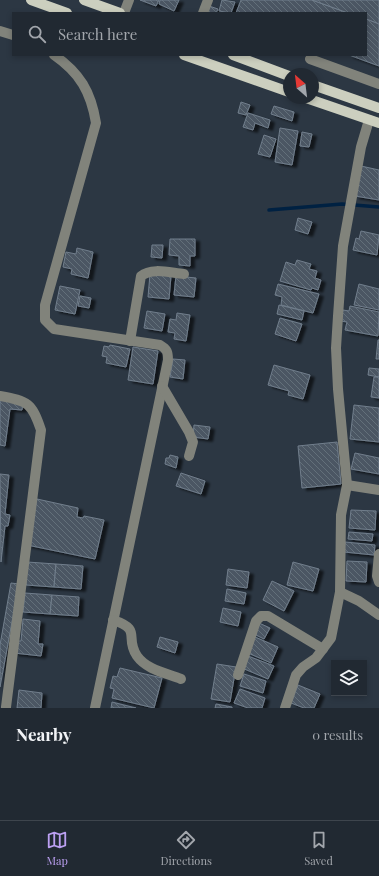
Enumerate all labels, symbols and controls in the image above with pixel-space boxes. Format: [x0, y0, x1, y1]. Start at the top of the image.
search box [12, 12, 367, 56]
icon: search [26, 23, 48, 45]
text: Search here [58, 24, 137, 44]
north arrow [283, 68, 319, 104]
map controls [331, 660, 367, 696]
button: layers [331, 660, 367, 696]
text: Nearby [16, 723, 71, 745]
text: 0 results [312, 726, 363, 743]
tab: Map [46, 829, 68, 868]
tab: Directions [160, 829, 212, 868]
tab: Saved [304, 829, 333, 868]

